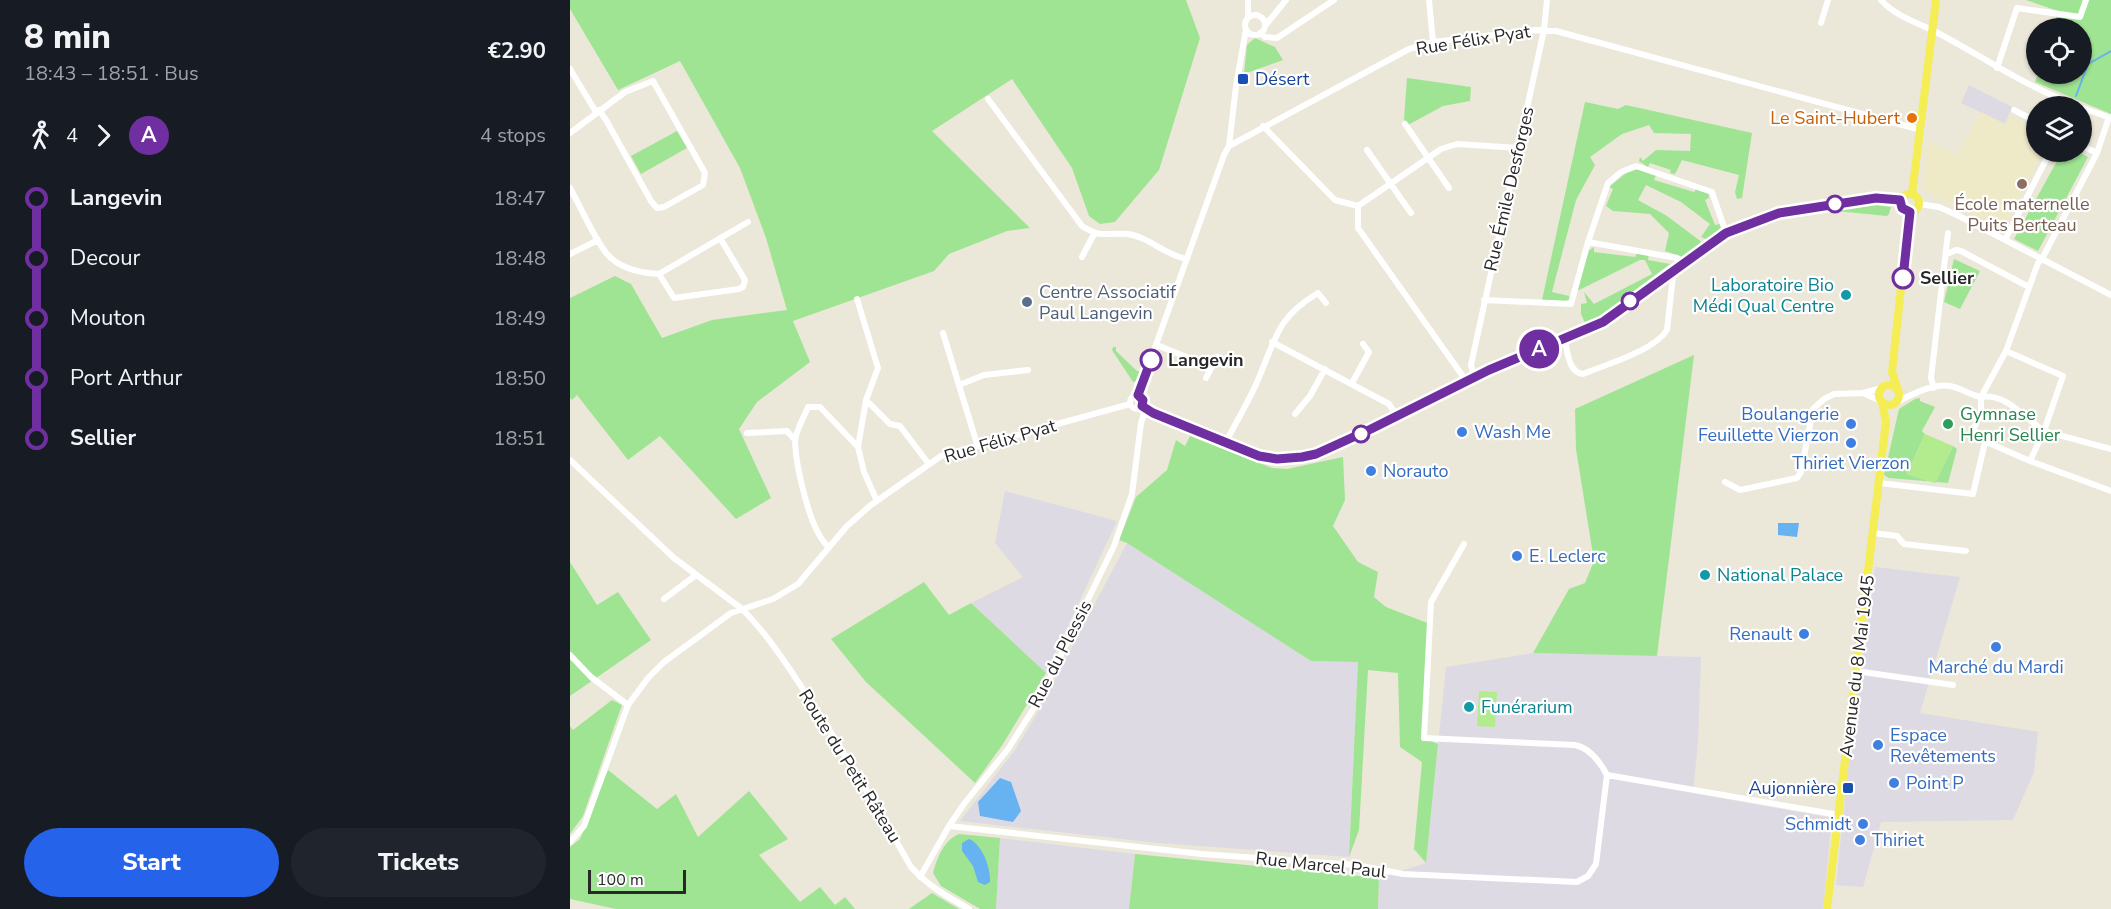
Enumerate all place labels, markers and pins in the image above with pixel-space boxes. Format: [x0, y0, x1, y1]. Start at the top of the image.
place label: Désert [1255, 67, 1310, 91]
marker: Désert [1236, 72, 1250, 86]
place label: Le Saint-Hubert [1770, 106, 1901, 130]
marker: Le Saint-Hubert [1905, 111, 1919, 125]
marker: École maternelle Puits Berteau [2015, 177, 2029, 191]
place label: École maternelle Puits Berteau [1954, 192, 2090, 237]
unlabelled marker [1826, 195, 1844, 213]
place label: Sellier [1920, 266, 1974, 290]
marker: Sellier [1892, 267, 1914, 289]
place label: Laboratoire Bio Médi Qual Centre [1693, 273, 1834, 318]
place label: Centre Associatif Paul Langevin [1039, 280, 1177, 325]
marker: Laboratoire Bio Médi Qual Centre [1839, 288, 1853, 302]
unlabelled marker [1621, 292, 1639, 310]
marker: Centre Associatif Paul Langevin [1020, 295, 1034, 309]
place label: Langevin [1168, 348, 1244, 372]
marker: Langevin [1140, 349, 1162, 371]
place label: Boulangerie Feuillette Vierzon [1698, 402, 1839, 447]
place label: Gymnase Henri Sellier [1960, 402, 2061, 447]
marker: Boulangerie Feuillette Vierzon [1844, 417, 1858, 431]
marker: Gymnase Henri Sellier [1941, 417, 1955, 431]
place label: Wash Me [1474, 420, 1551, 444]
unlabelled marker [1352, 425, 1370, 443]
marker: Wash Me [1455, 425, 1469, 439]
marker: Thiriet Vierzon [1844, 436, 1858, 450]
place label: Thiriet Vierzon [1792, 451, 1910, 475]
place label: Norauto [1383, 459, 1449, 483]
marker: Norauto [1364, 464, 1378, 478]
place label: E. Leclerc [1529, 544, 1605, 568]
marker: E. Leclerc [1510, 549, 1524, 563]
place label: National Palace [1717, 563, 1843, 587]
marker: National Palace [1698, 568, 1712, 582]
place label: Renault [1729, 622, 1793, 646]
marker: Renault [1797, 627, 1811, 641]
marker: Marché du Mardi [1989, 640, 2003, 654]
place label: Marché du Mardi [1928, 655, 2064, 679]
place label: Funérarium [1481, 695, 1573, 719]
marker: Funérarium [1462, 700, 1476, 714]
place label: Espace Revêtements [1890, 723, 1996, 768]
marker: Espace Revêtements [1871, 738, 1885, 752]
place label: Point P [1906, 771, 1964, 795]
place label: Aujonnière [1748, 776, 1836, 800]
marker: Point P [1887, 776, 1901, 790]
marker: Aujonnière [1841, 781, 1855, 795]
place label: Schmidt [1785, 812, 1852, 836]
marker: Schmidt [1856, 817, 1870, 831]
place label: Thiriet [1872, 828, 1924, 852]
marker: Thiriet [1853, 833, 1867, 847]

